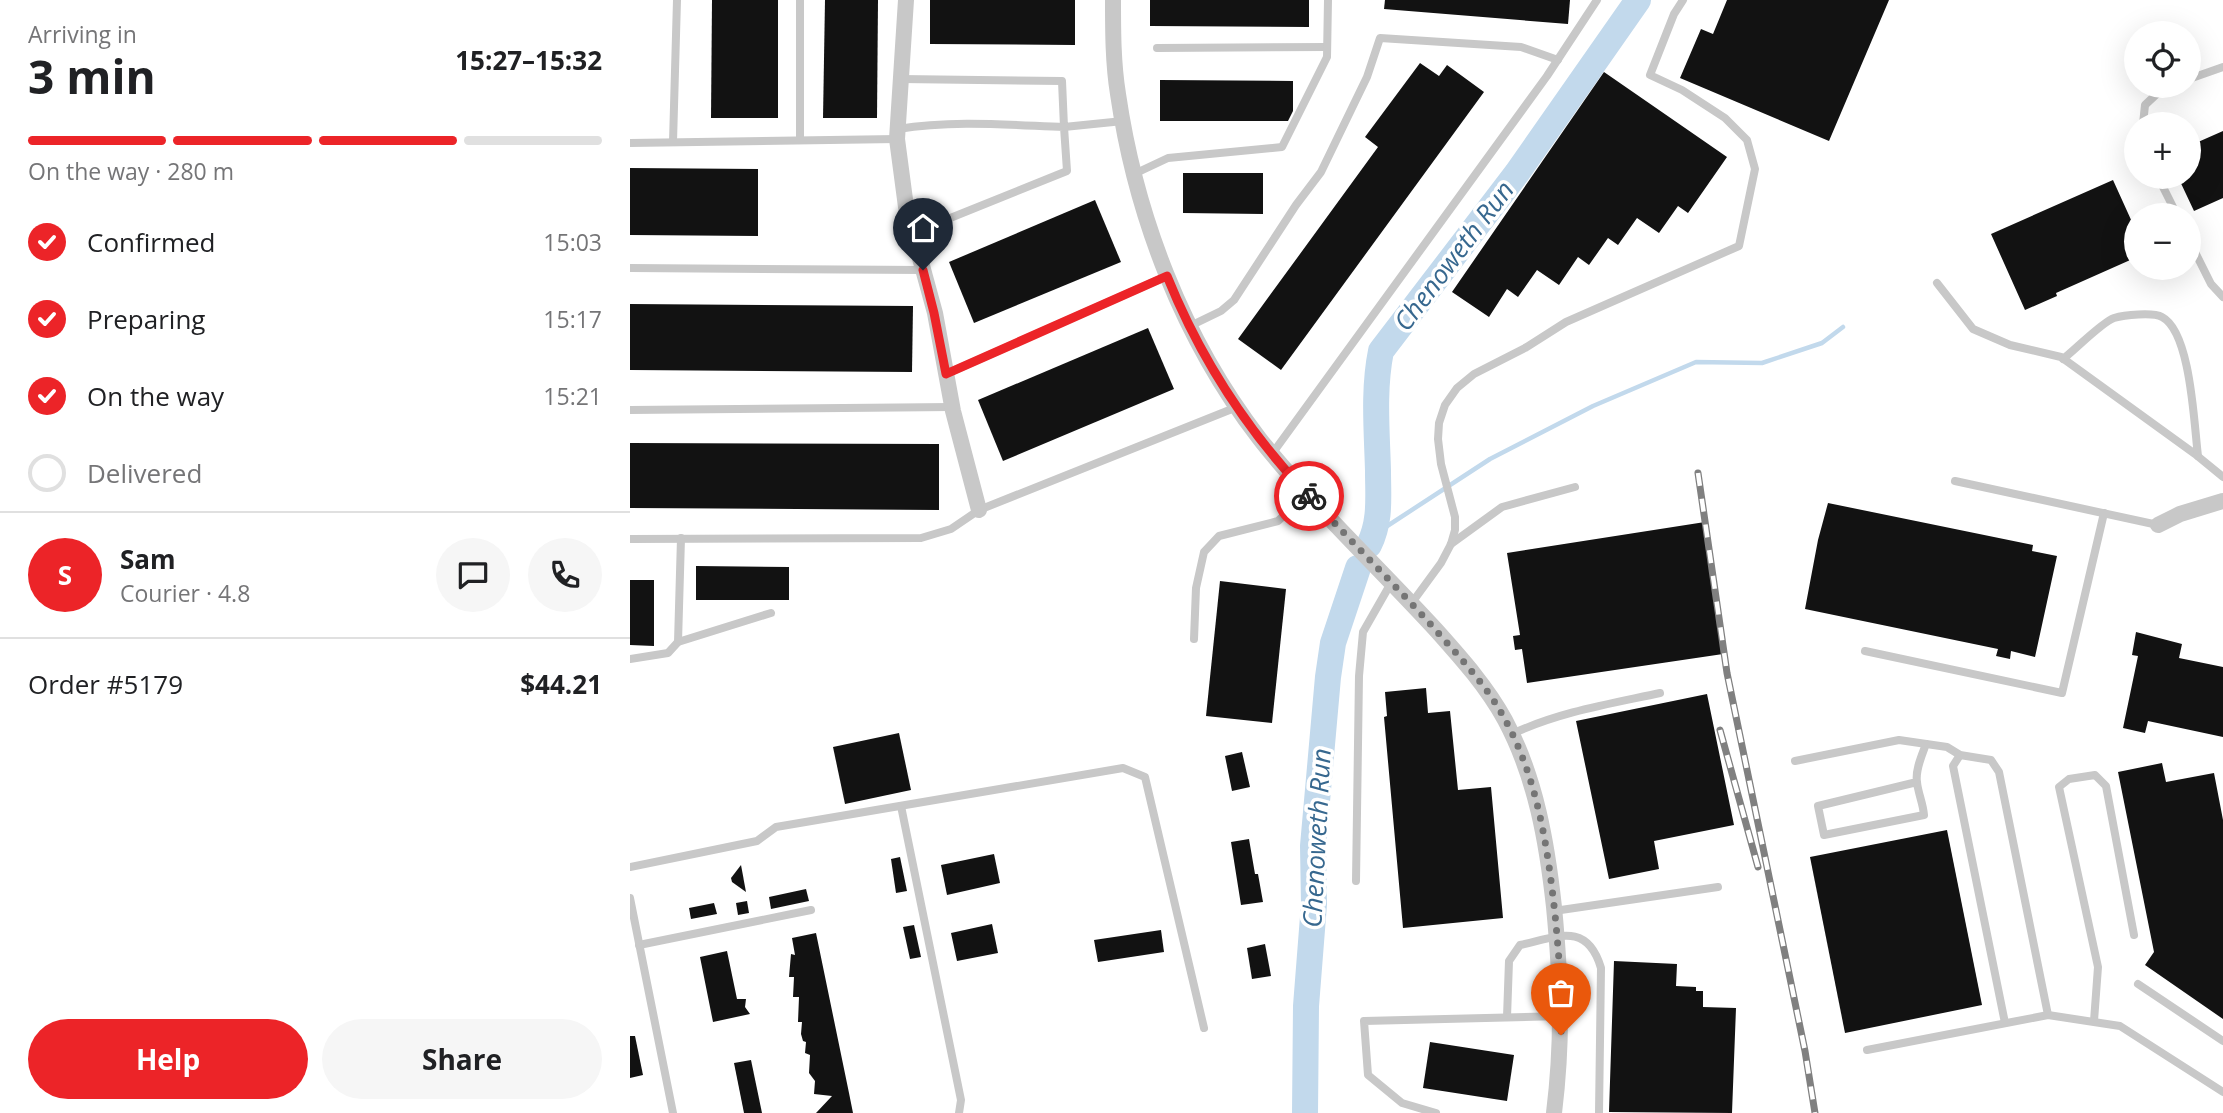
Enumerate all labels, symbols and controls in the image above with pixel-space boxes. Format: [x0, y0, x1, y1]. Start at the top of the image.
text: Arriving in [28, 18, 137, 50]
map controls [2124, 21, 2201, 280]
button: locate [2124, 21, 2201, 98]
text: 15:27–15:32 [455, 42, 602, 78]
text: 3 min [28, 45, 156, 107]
button: + [2124, 112, 2201, 189]
text: On the way · 280 m [28, 155, 234, 187]
water label: Chenoweth Run [1385, 173, 1522, 338]
pin [893, 198, 953, 270]
button: − [2124, 203, 2201, 280]
icon: home [904, 209, 942, 247]
icon: check [28, 223, 66, 261]
text: Confirmed [87, 224, 215, 260]
text: 15:03 [543, 226, 602, 258]
icon: check [28, 300, 66, 338]
text: Preparing [87, 301, 205, 337]
text: 15:17 [543, 303, 602, 335]
icon: check [28, 377, 66, 415]
text: On the way [87, 378, 224, 414]
text: 15:21 [543, 380, 602, 412]
text: Delivered [87, 455, 202, 491]
courier [1274, 461, 1344, 531]
icon: bike [1290, 477, 1328, 515]
button: chat [436, 538, 510, 612]
button: phone [528, 538, 602, 612]
text: Sam [120, 541, 176, 577]
text: S [58, 557, 72, 593]
text: Courier · 4.8 [120, 577, 250, 609]
text: Order #5179 [28, 666, 183, 702]
text: $44.21 [520, 666, 602, 702]
water label: Chenoweth Run [1293, 747, 1339, 929]
pin [1531, 963, 1591, 1035]
icon: bag [1542, 974, 1580, 1012]
button: Help [28, 1019, 308, 1099]
button: Share [322, 1019, 602, 1099]

